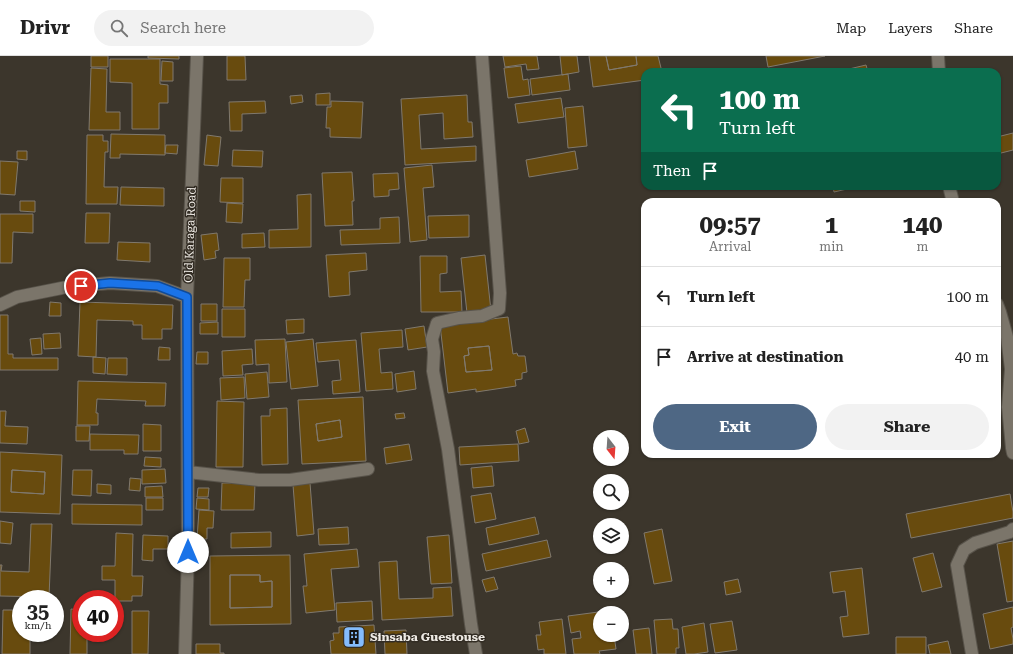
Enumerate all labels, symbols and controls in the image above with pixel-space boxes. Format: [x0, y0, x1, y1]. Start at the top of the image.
search box [94, 10, 374, 46]
text: Drivr [20, 16, 70, 39]
icon: search [108, 17, 130, 39]
text: Search here [140, 19, 226, 37]
text: Map [836, 20, 866, 36]
text: Layers [888, 20, 932, 36]
text: Share [954, 20, 993, 36]
text: 100 m [719, 83, 800, 116]
icon: left [653, 84, 705, 136]
text: Turn left [719, 117, 795, 138]
icon: arrive [699, 160, 721, 182]
text: Then [653, 162, 691, 180]
street label: Old Karaga Road [181, 186, 199, 283]
text: 09:57 [700, 211, 761, 239]
text: 1 [825, 211, 838, 239]
text: 140 [902, 211, 943, 239]
text: Arrival [709, 239, 751, 254]
text: min [819, 239, 844, 254]
text: m [916, 239, 928, 254]
pin [64, 269, 98, 303]
icon: arrive [70, 275, 92, 297]
icon: left [653, 286, 675, 308]
text: Turn left [687, 288, 755, 306]
text: 100 m [946, 288, 989, 306]
icon: arrive [653, 346, 675, 368]
text: Arrive at destination [687, 348, 843, 366]
text: 40 m [955, 348, 989, 366]
button: Exit [653, 404, 817, 450]
button: Share [825, 404, 989, 450]
north arrow [593, 430, 629, 466]
map controls [593, 430, 629, 642]
button: search [593, 474, 629, 510]
button: layers [593, 518, 629, 554]
position arrow [167, 531, 209, 573]
button: + [593, 562, 629, 598]
speed limit sign: 40 [72, 590, 124, 642]
text: 35 [27, 599, 49, 623]
button: − [593, 606, 629, 642]
text: km/h [25, 620, 51, 631]
building icon: Sinsaba Guestouse [341, 624, 367, 650]
place label: Sinsaba Guestouse [370, 630, 485, 644]

